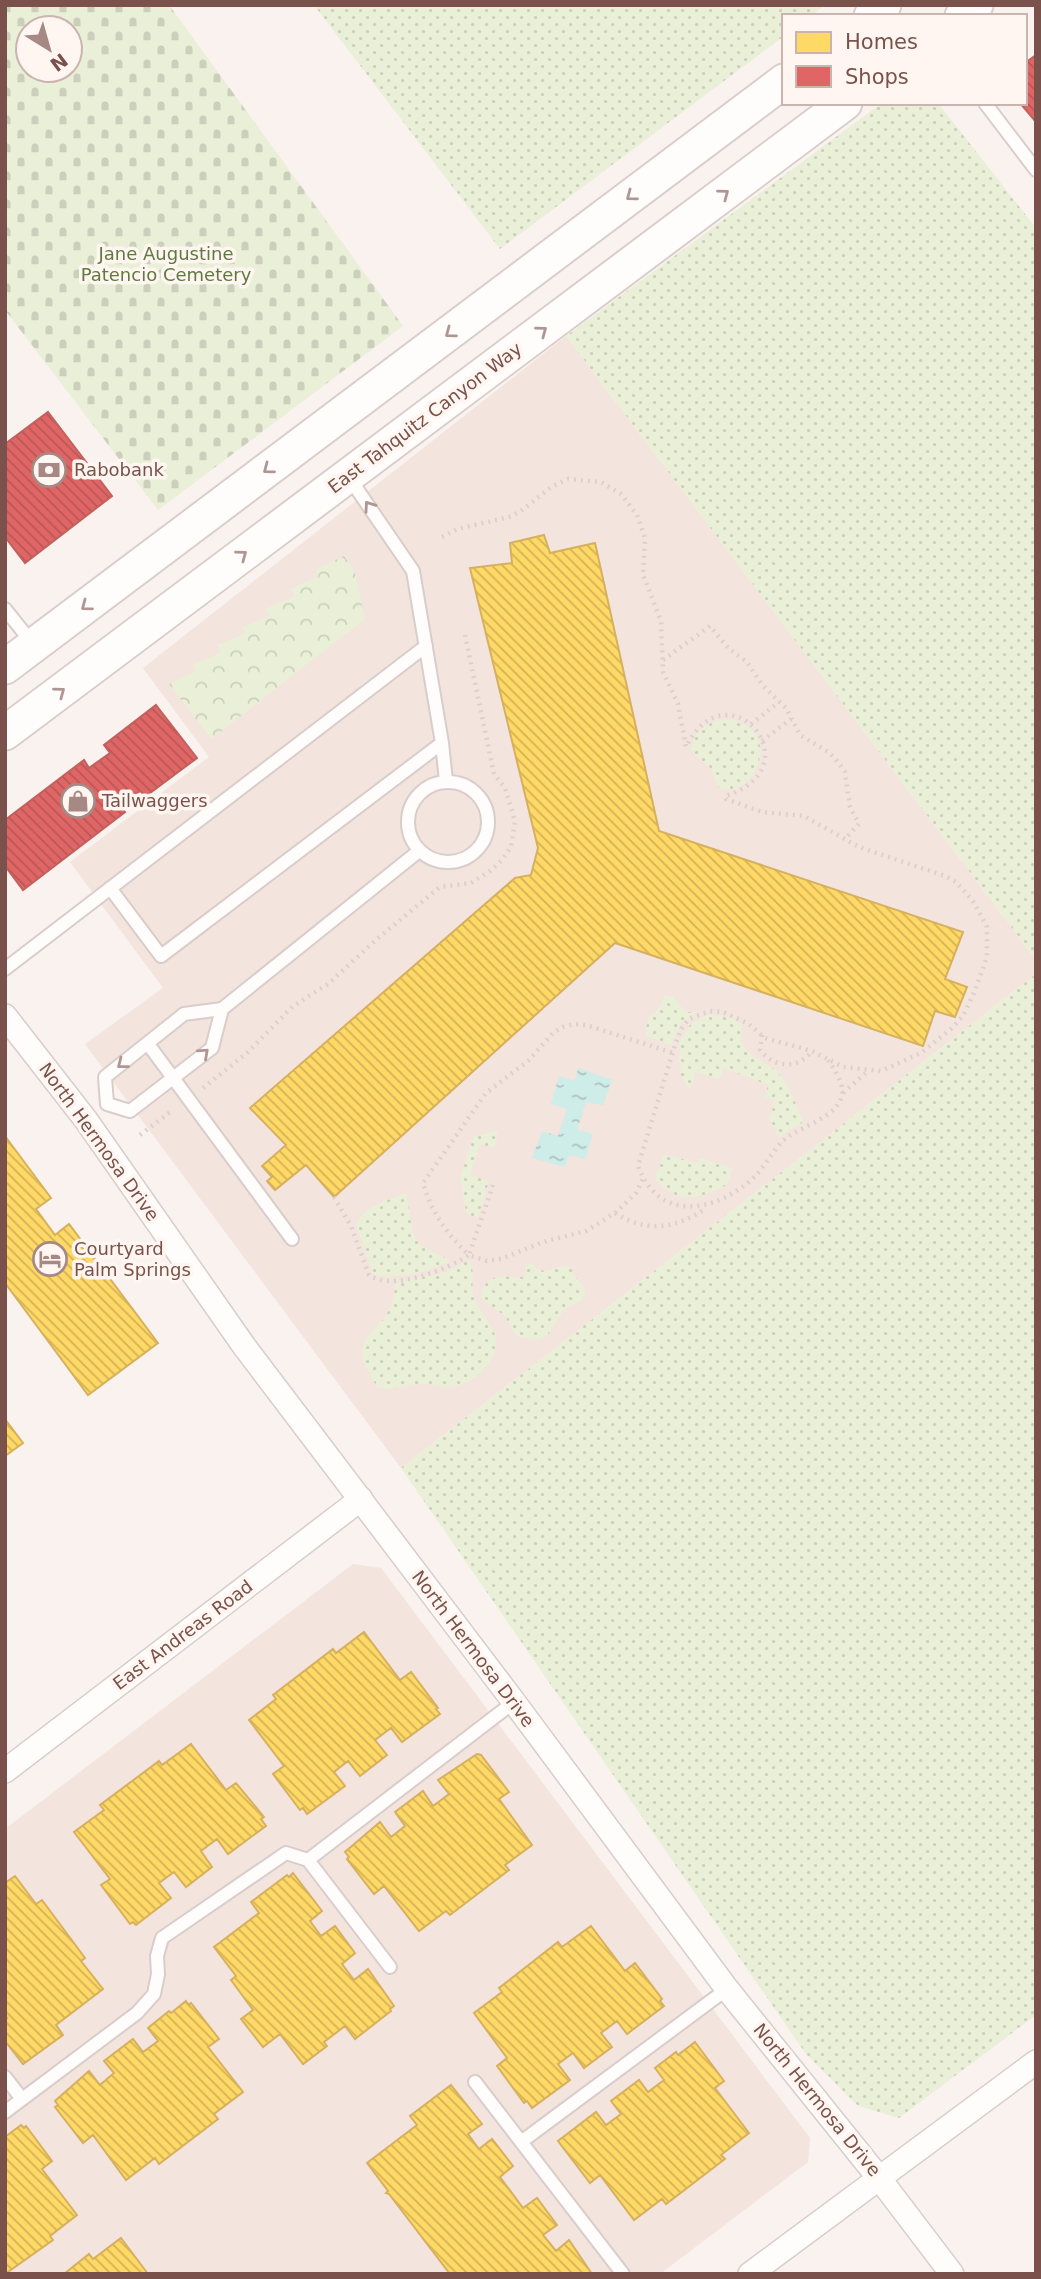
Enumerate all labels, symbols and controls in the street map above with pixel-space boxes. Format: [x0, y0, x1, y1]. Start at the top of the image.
north arrow [14, 14, 84, 84]
legend [782, 14, 1027, 105]
text: Homes [845, 30, 918, 54]
text: N [46, 49, 72, 76]
text: Shops [845, 65, 909, 89]
one-way arrow [627, 188, 639, 200]
one-way arrow [716, 190, 728, 203]
park label: Jane Augustine Patencio Cemetery [81, 243, 252, 285]
one-way arrow [445, 324, 458, 337]
one-way arrow [534, 326, 546, 339]
street label: East Tahquitz Canyon Way [324, 338, 526, 497]
bank icon: Rabobank [30, 451, 68, 489]
place label: Rabobank [74, 459, 164, 480]
one-way arrow [263, 461, 276, 474]
one-way arrow [365, 501, 377, 514]
one-way arrow [234, 551, 247, 564]
one-way arrow [81, 598, 94, 611]
one-way arrow [52, 687, 65, 700]
shop icon: Tailwaggers [59, 782, 97, 820]
place label: Tailwaggers [101, 790, 208, 811]
one-way arrow [195, 1049, 208, 1061]
one-way arrow [117, 1056, 130, 1069]
street label: North Hermosa Drive [35, 1059, 164, 1225]
place label: Courtyard Palm Springs [74, 1238, 191, 1280]
hotel icon: Courtyard Palm Springs [31, 1240, 69, 1278]
street label: North Hermosa Drive [408, 1566, 539, 1731]
street label: East Andreas Road [109, 1575, 257, 1694]
street label: North Hermosa Drive [749, 2019, 885, 2180]

